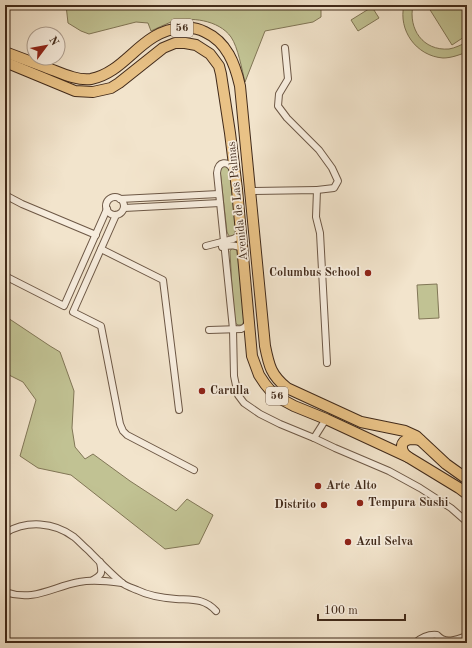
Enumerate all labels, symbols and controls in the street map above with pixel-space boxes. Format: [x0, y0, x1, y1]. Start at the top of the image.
road number: 56 [171, 19, 193, 37]
north arrow [26, 26, 66, 66]
text: N [46, 35, 60, 48]
street label: Avenida de Las Palmas [226, 141, 250, 261]
place label: Columbus School [269, 267, 360, 279]
marker: Columbus School [363, 268, 373, 278]
place label: Carulla [210, 385, 249, 397]
marker: Carulla [197, 386, 207, 396]
road number: 56 [266, 387, 288, 405]
place label: Arte Alto [326, 480, 377, 492]
marker: Arte Alto [313, 481, 323, 491]
place label: Tempura Sushi [368, 497, 449, 509]
marker: Tempura Sushi [355, 498, 365, 508]
place label: Distrito [274, 499, 316, 511]
marker: Distrito [319, 500, 329, 510]
place label: Azul Selva [356, 536, 413, 548]
marker: Azul Selva [343, 537, 353, 547]
scale bar [318, 596, 405, 622]
text: 100 m [324, 605, 358, 617]

